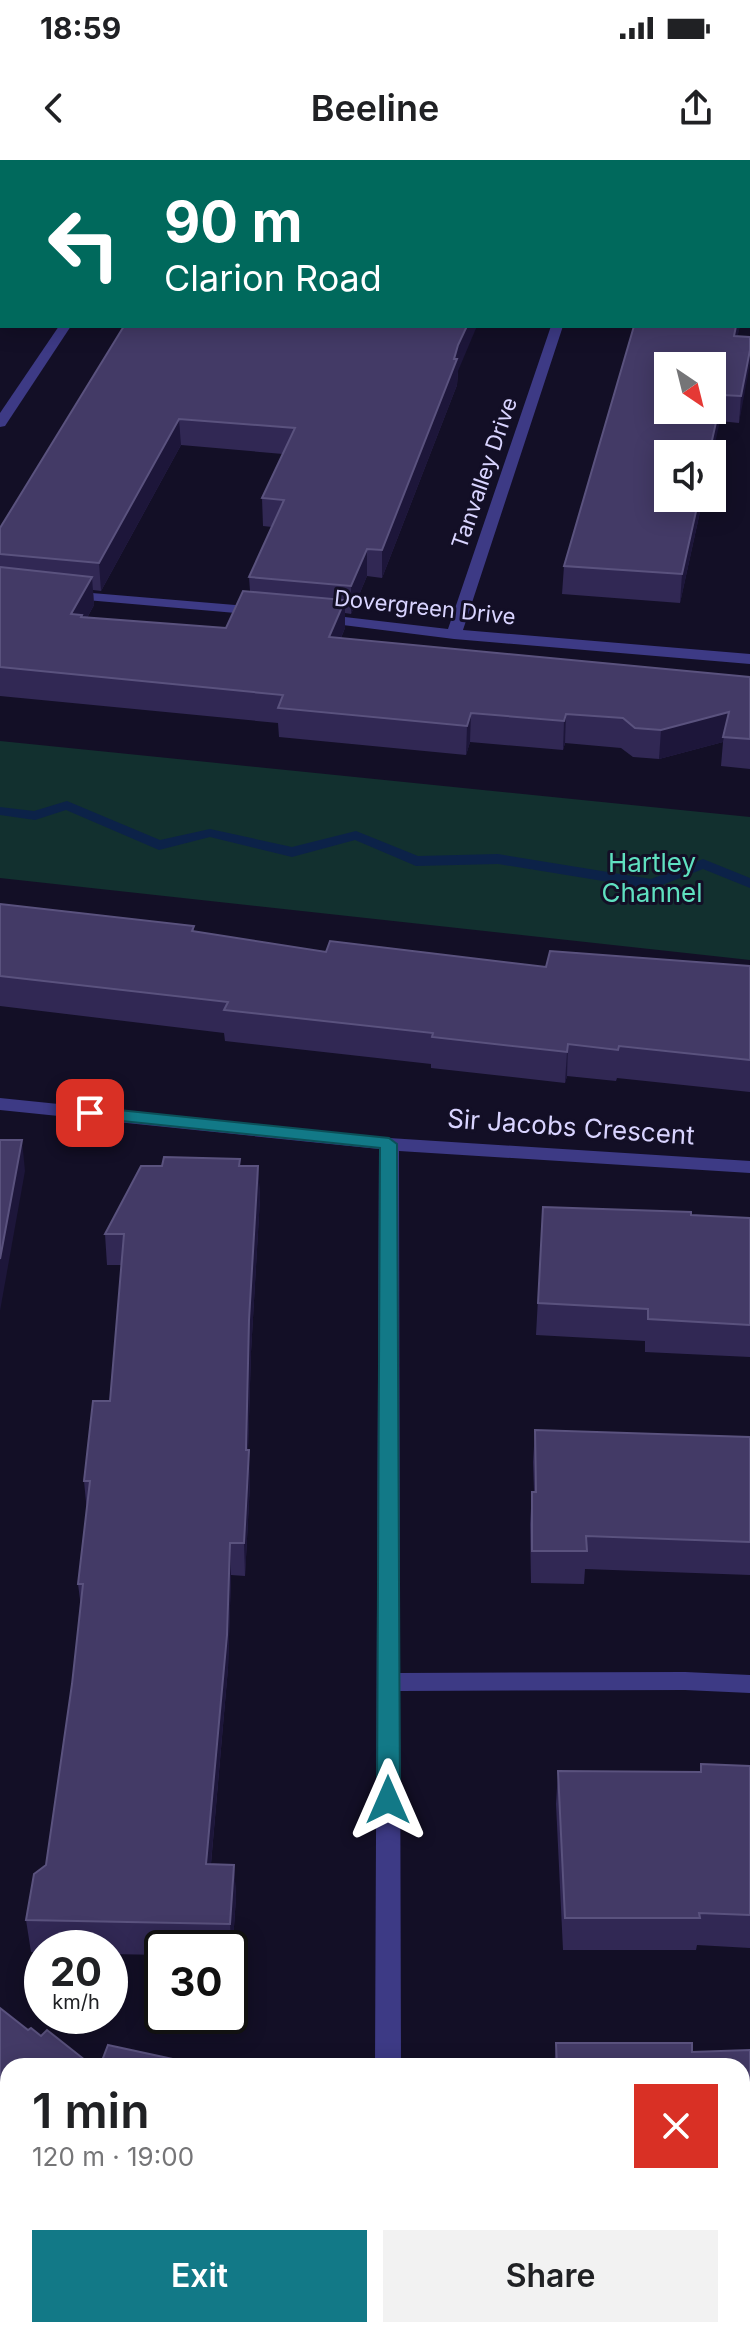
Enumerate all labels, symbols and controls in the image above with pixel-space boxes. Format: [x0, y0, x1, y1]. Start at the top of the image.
text: 18:59 [40, 10, 121, 46]
icon: back [32, 86, 76, 130]
text: Beeline [311, 86, 439, 130]
icon: share [674, 86, 718, 130]
text: 90 m [164, 188, 303, 256]
icon: left [32, 192, 136, 296]
text: Clarion Road [164, 256, 382, 300]
north arrow [654, 352, 726, 424]
map controls [654, 352, 726, 512]
street label: Tanvalley Drive [446, 394, 522, 552]
button: sound [654, 440, 726, 512]
street label: Dovergreen Drive [333, 585, 517, 629]
park label: Hartley Channel [601, 847, 703, 908]
pin [56, 1079, 124, 1147]
icon: arrive [68, 1091, 112, 1135]
street label: Sir Jacobs Crescent [446, 1102, 696, 1151]
position arrow [346, 1758, 430, 1842]
speed limit sign: 30 [144, 1930, 248, 2034]
text: 20 [50, 1947, 102, 1996]
text: km/h [52, 1990, 100, 2014]
text: 1 min [32, 2081, 150, 2140]
button: close [634, 2084, 718, 2168]
text: 120 m · 19:00 [32, 2141, 194, 2172]
button: Exit [32, 2230, 367, 2322]
button: Share [383, 2230, 718, 2322]

